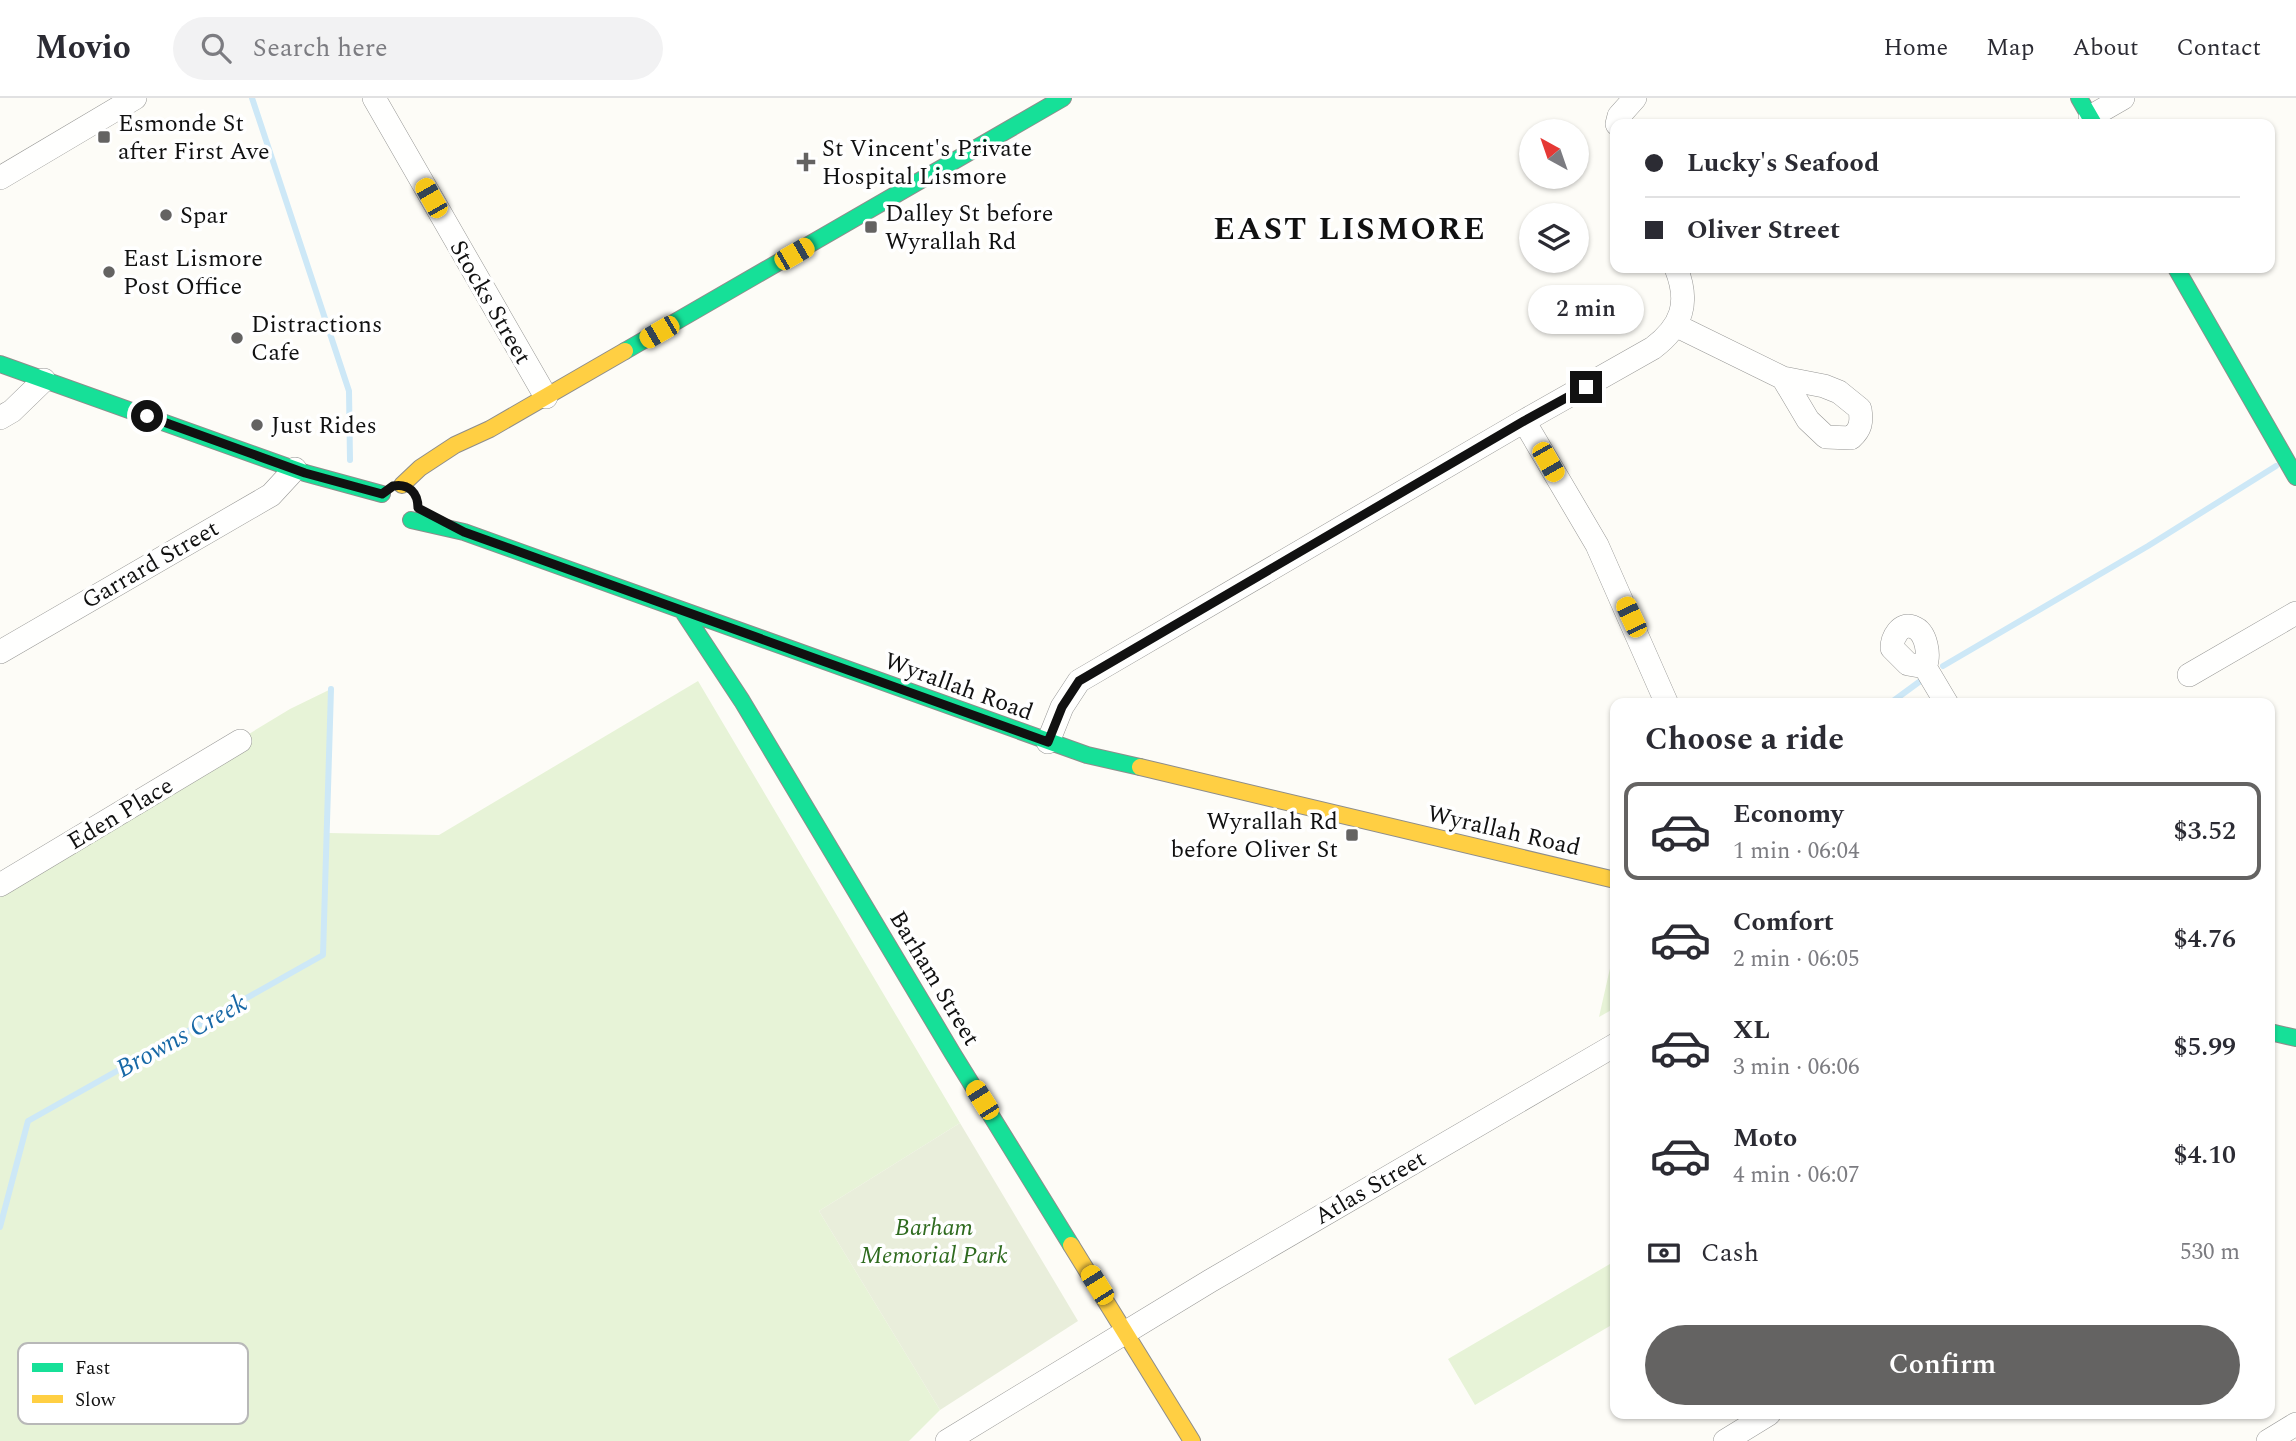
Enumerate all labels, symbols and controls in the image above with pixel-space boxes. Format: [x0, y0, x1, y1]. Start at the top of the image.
search box [173, 17, 663, 80]
text: Movio [35, 23, 131, 73]
text: Search here [253, 28, 388, 68]
icon: search [197, 29, 235, 67]
text: Home [1883, 30, 1948, 66]
text: Map [1986, 30, 2034, 66]
text: About [2072, 30, 2138, 66]
text: Contact [2176, 30, 2261, 66]
place label: Esmonde St after First Ave [118, 106, 270, 170]
north arrow [1519, 119, 1589, 189]
map controls [1519, 119, 1589, 273]
marker: Esmonde St after First Ave [96, 129, 112, 145]
place label: St Vincent's Private Hospital Lismore [822, 131, 1032, 195]
text: Lucky's Seafood [1687, 143, 1879, 183]
marker: St Vincent's Private Hospital Lismore [796, 152, 816, 172]
car [412, 175, 451, 221]
place label: Dalley St before Wyrallah Rd [885, 196, 1053, 260]
place label: Spar [180, 198, 228, 234]
button: layers [1519, 203, 1589, 273]
district label: EAST LISMORE [1213, 205, 1487, 254]
marker: Spar [158, 207, 174, 223]
text: Oliver Street [1687, 210, 1840, 250]
marker: Dalley St before Wyrallah Rd [863, 219, 879, 235]
street label: Stocks Street [440, 234, 540, 371]
car [771, 234, 818, 274]
place label: East Lismore Post Office [123, 241, 263, 305]
marker: East Lismore Post Office [101, 264, 117, 280]
callout: 2 min [1528, 286, 1644, 334]
text: 2 min [1556, 292, 1616, 327]
place label: Distractions Cafe [251, 307, 382, 371]
car [636, 312, 683, 352]
marker: Distractions Cafe [229, 330, 245, 346]
route end [1570, 371, 1602, 403]
route start [131, 400, 163, 432]
place label: Just Rides [271, 408, 377, 444]
marker: Just Rides [249, 417, 265, 433]
car [1529, 439, 1568, 485]
street label: Garrard Street [75, 511, 226, 619]
car [1613, 594, 1650, 640]
street label: Wyrallah Road [879, 643, 1038, 731]
text: Choose a ride [1645, 715, 1844, 764]
street label: Eden Place [61, 768, 180, 860]
text: Economy [1733, 794, 1843, 834]
street label: Wyrallah Road [1424, 796, 1584, 866]
icon: car [1649, 800, 1712, 863]
place label: Wyrallah Rd before Oliver St [1170, 804, 1338, 868]
text: $3.52 [2173, 811, 2236, 851]
marker: Wyrallah Rd before Oliver St [1344, 827, 1360, 843]
text: 1 min · 06:04 [1733, 834, 1860, 869]
text: Comfort [1733, 902, 1834, 942]
street label: Barham Street [880, 904, 989, 1053]
icon: car [1649, 908, 1712, 971]
text: $4.76 [2173, 919, 2236, 959]
text: 2 min · 06:05 [1733, 942, 1860, 977]
water label: Browns Creek [108, 983, 255, 1088]
text: XL [1733, 1010, 1770, 1050]
icon: car [1649, 1016, 1712, 1079]
text: $5.99 [2173, 1027, 2236, 1067]
text: 3 min · 06:06 [1733, 1050, 1860, 1085]
car [962, 1077, 1003, 1123]
text: Moto [1733, 1118, 1797, 1158]
icon: car [1649, 1124, 1712, 1187]
text: $4.10 [2173, 1135, 2236, 1175]
street label: Atlas Street [1308, 1141, 1433, 1234]
text: 4 min · 06:07 [1733, 1158, 1860, 1193]
park label: Barham Memorial Park [860, 1210, 1008, 1274]
text: Cash [1701, 1233, 1759, 1273]
icon: cash [1645, 1234, 1683, 1272]
text: 530 m [2180, 1235, 2240, 1270]
car [1077, 1262, 1118, 1308]
button: Confirm [1645, 1325, 2240, 1405]
legend [18, 1343, 248, 1424]
text: Fast [75, 1354, 111, 1383]
text: Slow [75, 1386, 116, 1415]

